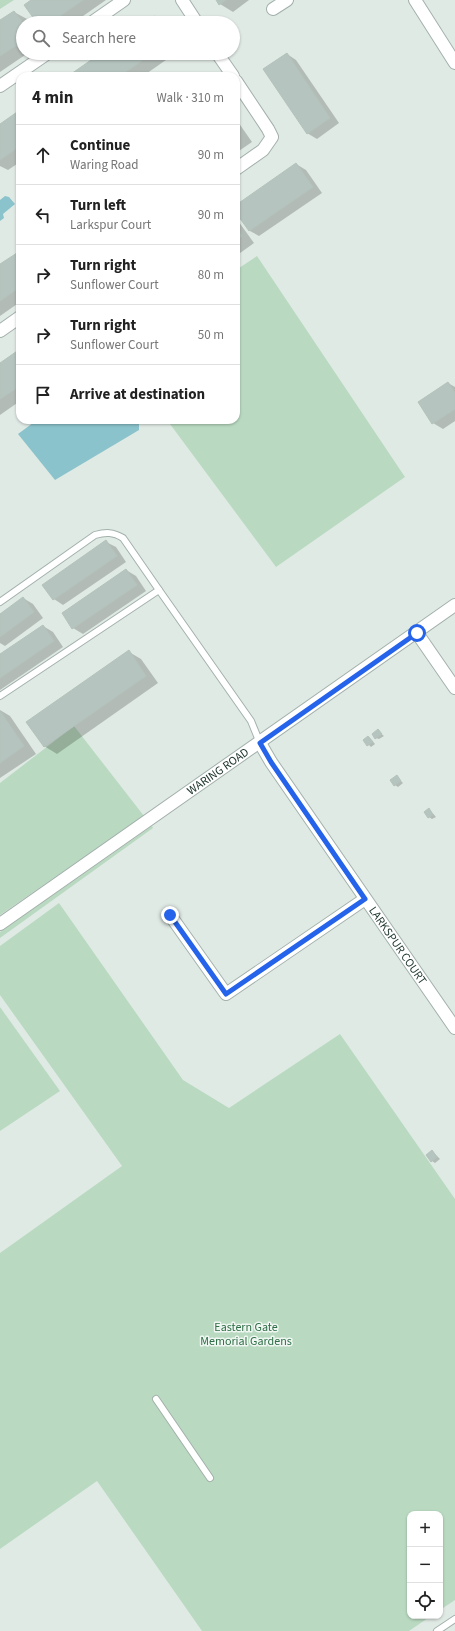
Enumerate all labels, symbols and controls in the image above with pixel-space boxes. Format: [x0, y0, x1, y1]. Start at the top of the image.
search box [16, 16, 240, 60]
icon: search [30, 27, 52, 49]
text: Search here [62, 28, 136, 49]
text: 4 min [32, 86, 73, 110]
text: Walk · 310 m [156, 89, 224, 107]
text: Continue [70, 135, 130, 156]
icon: ahead [32, 144, 54, 166]
text: 90 m [198, 146, 224, 164]
text: Waring Road [70, 156, 138, 174]
text: Turn left [70, 195, 126, 216]
icon: left [32, 204, 54, 226]
text: 90 m [198, 206, 224, 224]
text: Larkspur Court [70, 216, 151, 234]
text: Turn right [70, 255, 136, 276]
icon: right [32, 264, 54, 286]
text: 80 m [198, 266, 224, 284]
text: Sunflower Court [70, 276, 159, 294]
text: Turn right [70, 315, 136, 336]
icon: right [32, 324, 54, 346]
text: 50 m [198, 326, 224, 344]
text: Sunflower Court [70, 336, 159, 354]
icon: arrive [32, 384, 54, 406]
text: Arrive at destination [70, 384, 205, 405]
route start [408, 624, 426, 642]
street label: WARING ROAD [183, 744, 252, 799]
street label: LARKSPUR COURT [365, 903, 431, 988]
route end [161, 906, 179, 924]
park label: Eastern Gate Memorial Gardens [200, 1319, 292, 1350]
map controls [407, 1511, 443, 1619]
button: + [407, 1511, 443, 1547]
button: − [407, 1547, 443, 1583]
button: locate [407, 1583, 443, 1619]

